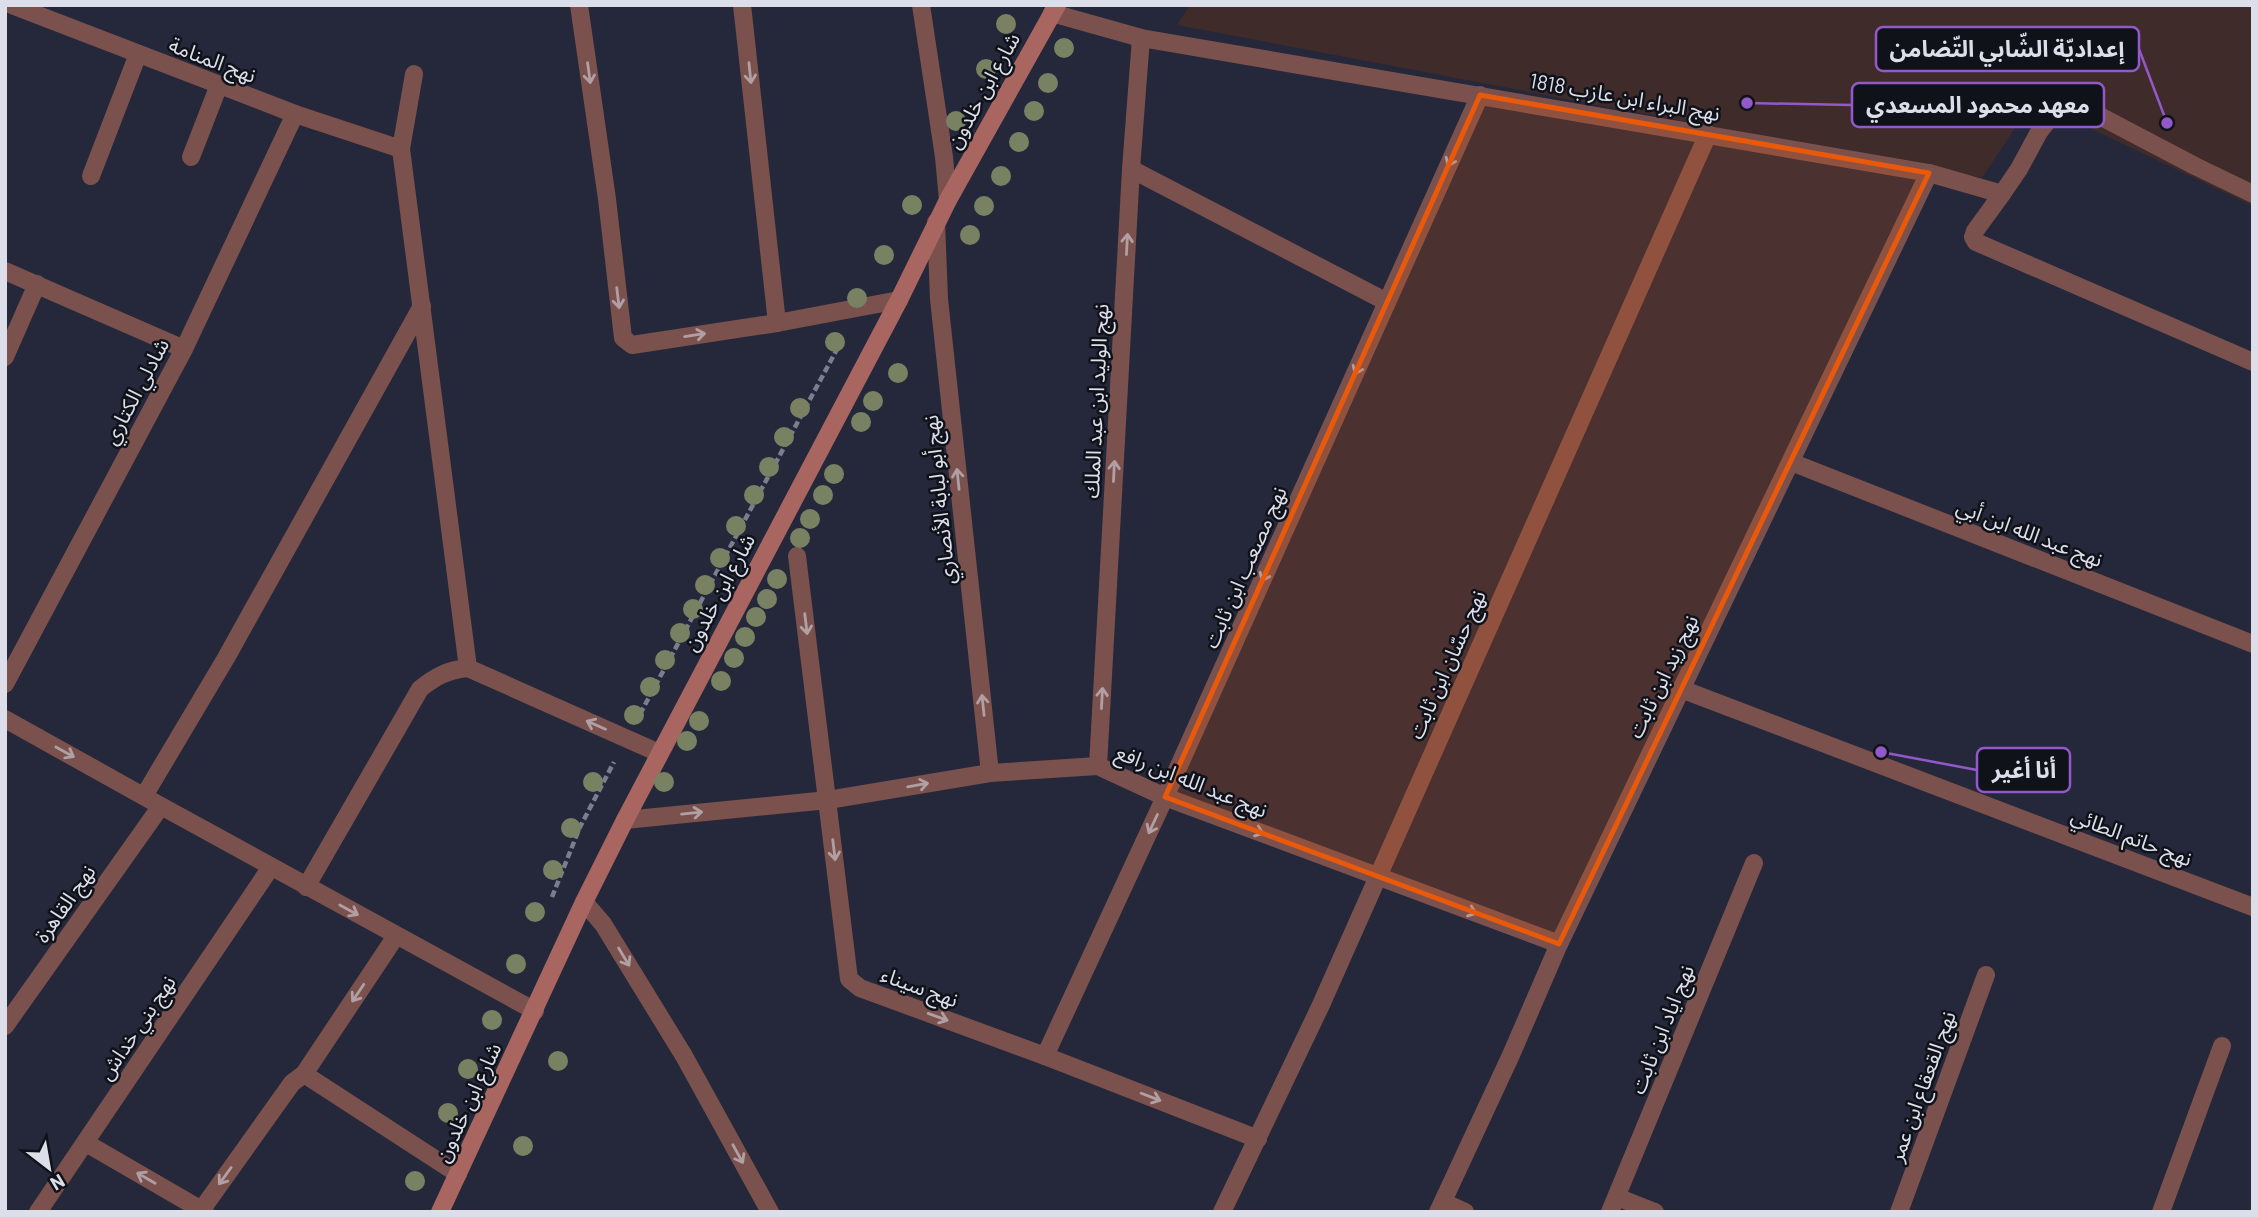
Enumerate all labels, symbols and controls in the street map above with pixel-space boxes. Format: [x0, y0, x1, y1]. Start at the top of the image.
callout: إعداديّة الشّابي التّضامن [1876, 27, 2139, 71]
street label: شارع ابن خلدون [940, 28, 1028, 154]
street label: نهج المنامة [164, 31, 260, 91]
text: إعداديّة الشّابي التّضامن [1890, 32, 2125, 67]
one-way arrow [583, 61, 596, 84]
one-way arrow [743, 61, 756, 84]
street label: نهج البراء ابن عازب 1818 [1527, 67, 1722, 129]
callout: معهد محمود المسعدي [1852, 83, 2104, 127]
text: معهد محمود المسعدي [1866, 90, 2090, 123]
one-way arrow [1445, 146, 1458, 167]
one-way arrow [1120, 233, 1133, 256]
one-way arrow [612, 286, 625, 309]
street label: نهج الوليد ابن عبد الملك [1077, 303, 1117, 499]
one-way arrow [683, 328, 706, 341]
street label: شادلي الكتاري [97, 334, 178, 451]
one-way arrow [1352, 353, 1365, 375]
street label: نهج أبو لبابة الأنصاري [917, 414, 964, 586]
one-way arrow [1108, 460, 1121, 483]
one-way arrow [952, 468, 965, 490]
street label: نهج مصعب ابن ثابت [1197, 482, 1295, 653]
street label: نهج عبد الله ابن أبي [1952, 493, 2107, 576]
street label: شارع ابن خلدون [677, 529, 763, 657]
one-way arrow [1259, 561, 1272, 582]
street label: نهج حسّان ابن ثابت [1402, 586, 1494, 744]
street label: نهج زيد ابن ثابت [1621, 610, 1706, 743]
one-way arrow [799, 612, 812, 635]
one-way arrow [1095, 687, 1108, 710]
one-way arrow [976, 694, 989, 717]
one-way arrow [586, 718, 608, 731]
street label: نهج عبد الله ابن رافع [1111, 738, 1271, 826]
one-way arrow [54, 745, 74, 759]
callout: أنا أغير [1977, 748, 2070, 792]
text: أنا أغير [1991, 755, 2056, 784]
one-way arrow [906, 778, 929, 791]
street label: نهج حاتم الطائي [2066, 801, 2196, 875]
one-way arrow [681, 807, 703, 820]
one-way arrow [1145, 813, 1159, 834]
one-way arrow [1243, 825, 1265, 837]
one-way arrow [828, 838, 841, 860]
street label: نهج القاهرة [28, 859, 103, 949]
one-way arrow [338, 904, 359, 917]
one-way arrow [1456, 904, 1478, 917]
one-way arrow [617, 947, 631, 967]
street label: نهج سيناء [877, 961, 962, 1015]
street label: نهج اياد ابن ثابت [1624, 961, 1702, 1099]
street label: نهج بني خداش [92, 970, 184, 1087]
one-way arrow [351, 983, 366, 1002]
street label: نهج القعقاع ابن عمر [1882, 1007, 1964, 1167]
one-way arrow [926, 1011, 948, 1024]
street label: شارع ابن خلدون [428, 1038, 509, 1167]
one-way arrow [1139, 1092, 1161, 1104]
north arrow [14, 1133, 84, 1203]
one-way arrow [732, 1143, 745, 1164]
one-way arrow [218, 1166, 232, 1185]
text: N [47, 1170, 69, 1196]
one-way arrow [136, 1170, 156, 1184]

